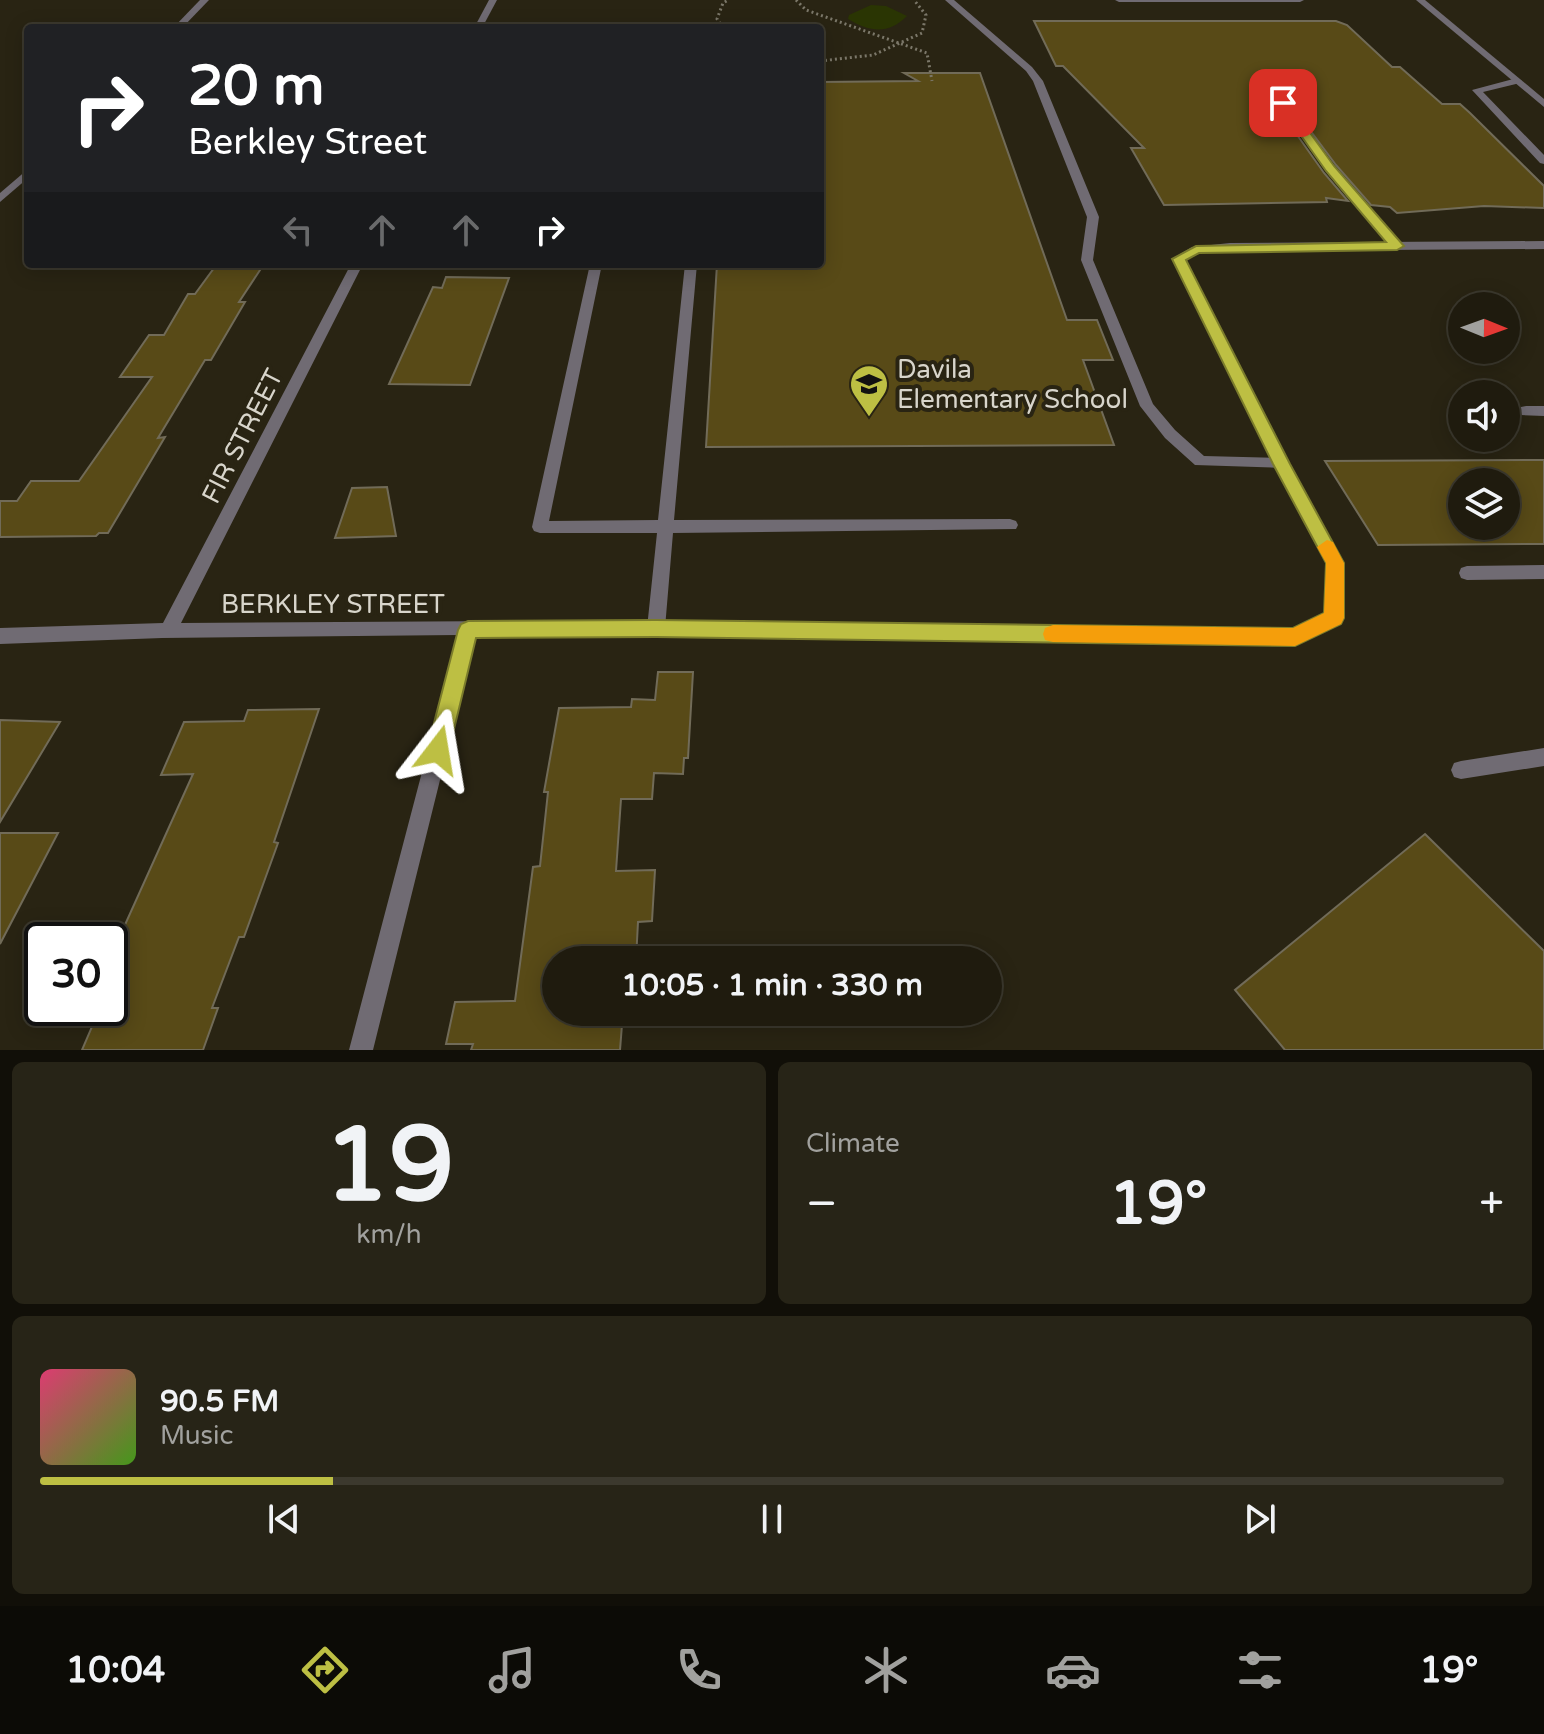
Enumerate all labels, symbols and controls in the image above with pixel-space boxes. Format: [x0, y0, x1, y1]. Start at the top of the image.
text: 20 m [188, 53, 324, 120]
icon: right [56, 56, 160, 160]
pin [1249, 69, 1317, 137]
icon: arrive [1261, 81, 1305, 125]
text: Berkley Street [188, 121, 427, 164]
icon: left [276, 208, 320, 252]
icon: ahead [360, 208, 404, 252]
icon: ahead [444, 208, 488, 252]
icon: right [528, 208, 572, 252]
north arrow [1448, 292, 1520, 364]
map controls [1448, 292, 1520, 540]
place label: Davila Elementary School [897, 354, 1128, 415]
school or university icon: Davila Elementary School [848, 363, 890, 418]
street label: FIR STREET [195, 364, 290, 509]
button: sound [1448, 380, 1520, 452]
button: layers [1448, 468, 1520, 540]
street label: BERKLEY STREET [221, 589, 445, 620]
position arrow [396, 708, 480, 792]
speed limit sign: 30 [24, 922, 128, 1026]
text: 10:05 · 1 min · 330 m [621, 967, 923, 1004]
text: 19 [324, 1104, 454, 1229]
text: Climate [806, 1128, 900, 1159]
text: 19° [1109, 1168, 1207, 1240]
text: − [806, 1178, 837, 1231]
text: + [1479, 1178, 1504, 1231]
text: km/h [356, 1219, 422, 1250]
text: 90.5 FM [160, 1383, 279, 1420]
text: Music [160, 1420, 233, 1451]
icon: previous [262, 1497, 306, 1541]
icon: pause [750, 1497, 794, 1541]
icon: next [1238, 1497, 1282, 1541]
icon: directions [297, 1642, 353, 1698]
icon: music [484, 1642, 540, 1698]
icon: phone [671, 1642, 727, 1698]
icon: climate [858, 1642, 914, 1698]
icon: car [1045, 1642, 1101, 1698]
icon: filters [1232, 1642, 1288, 1698]
text: 10:04 [66, 1649, 165, 1692]
text: 19° [1420, 1649, 1478, 1692]

